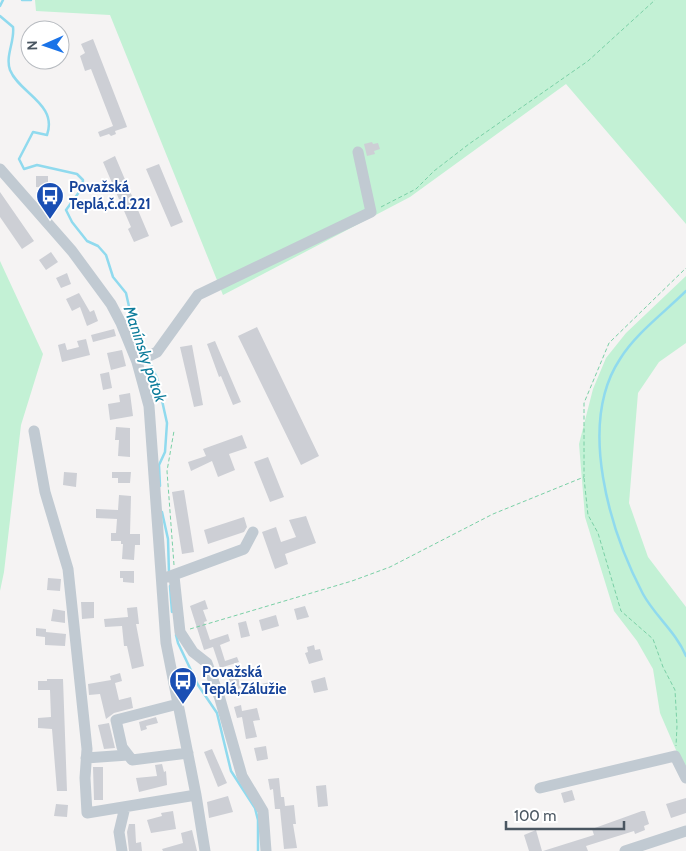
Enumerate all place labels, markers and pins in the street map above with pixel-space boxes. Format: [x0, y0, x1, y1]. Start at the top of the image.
place label: Považská Teplá,č.d.221 [69, 178, 151, 213]
bus stop icon: Považská Teplá,č.d.221 [35, 181, 65, 220]
place label: Považská Teplá,Zálužie [202, 663, 287, 698]
bus stop icon: Považská Teplá,Zálužie [168, 666, 198, 705]

